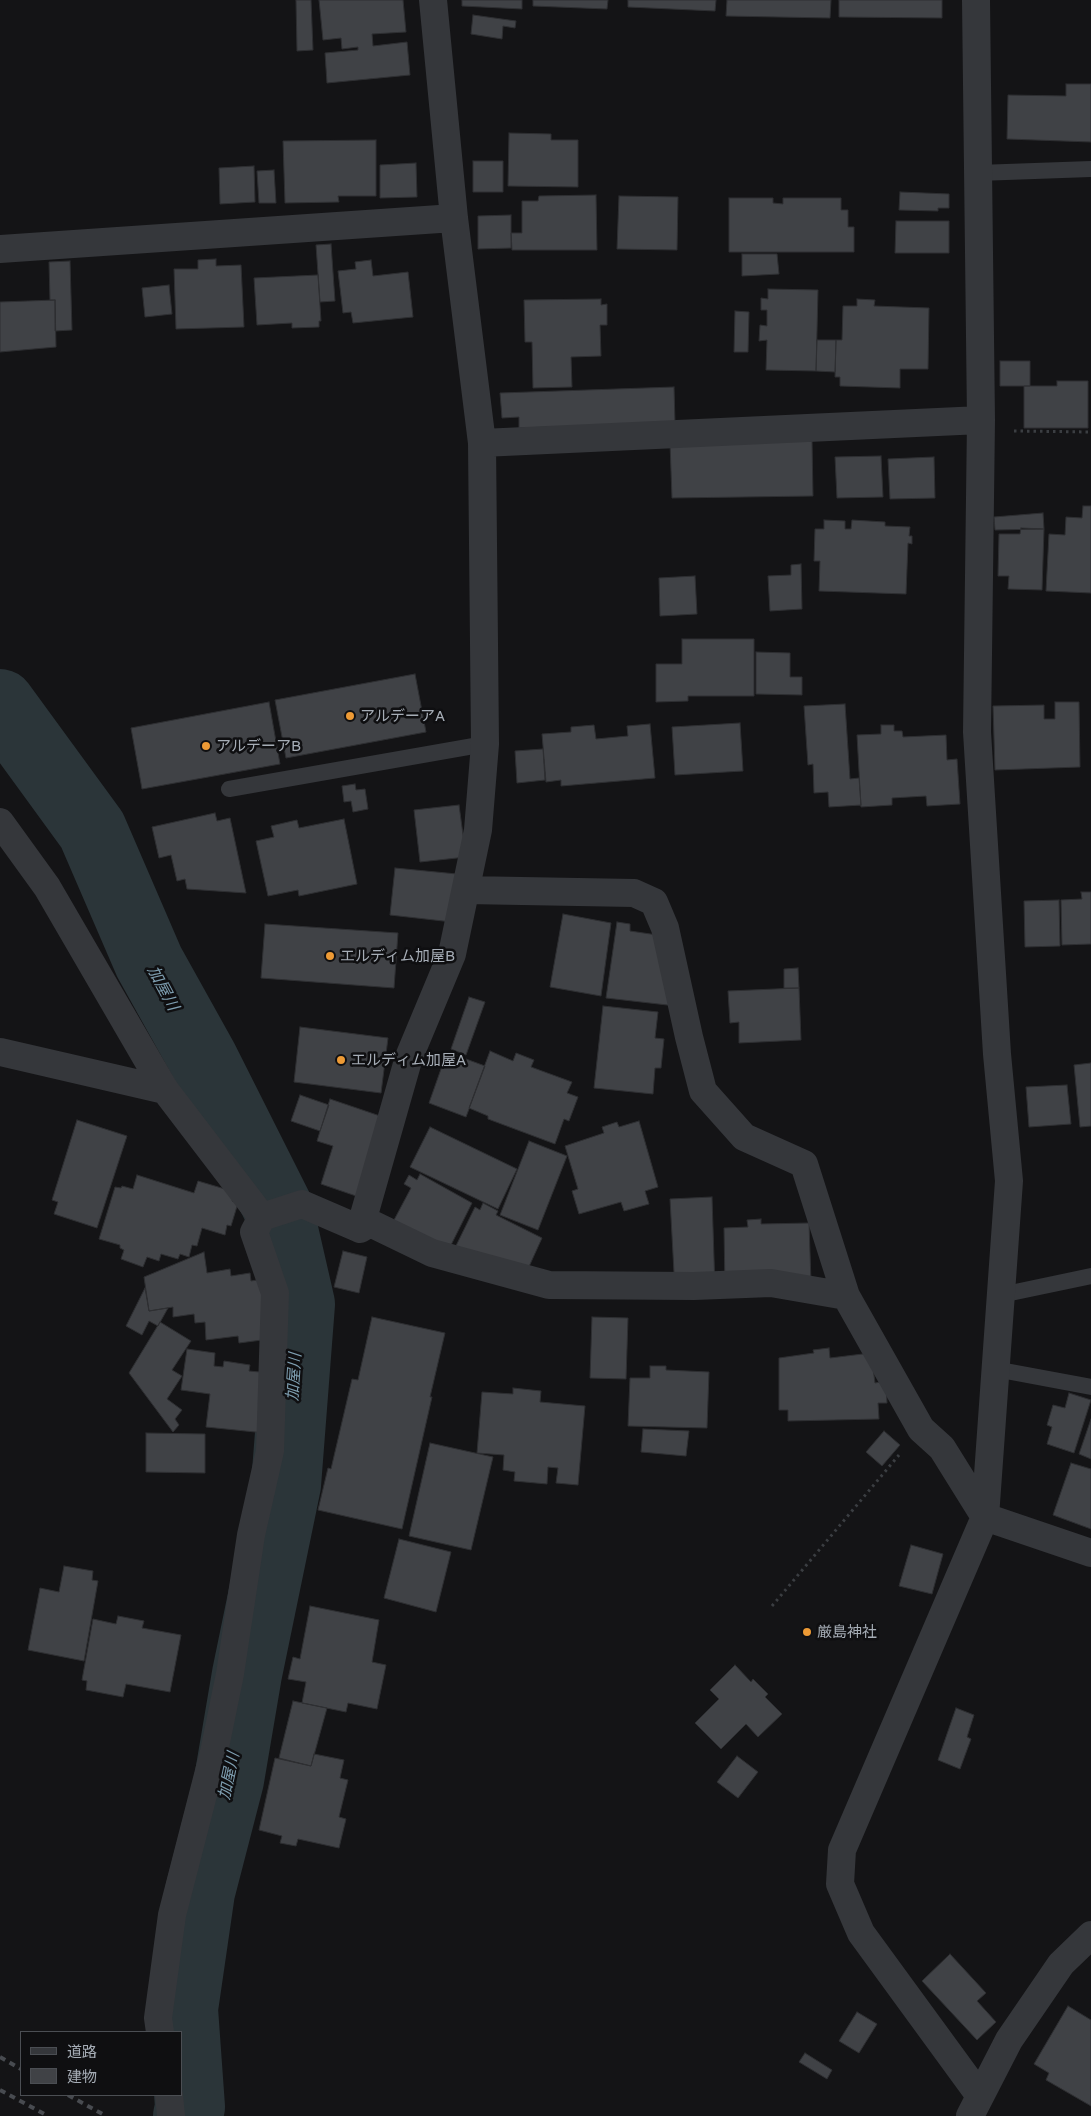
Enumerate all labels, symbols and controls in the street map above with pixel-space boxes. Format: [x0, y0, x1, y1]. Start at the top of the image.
place label: アルデーアA [360, 707, 445, 725]
marker: アルデーアA [344, 710, 356, 722]
place label: アルデーアB [216, 737, 301, 755]
marker: アルデーアB [200, 740, 212, 752]
place label: エルディム加屋B [340, 947, 455, 965]
marker: エルディム加屋B [324, 950, 336, 962]
water label: 加屋川 [143, 962, 183, 1014]
place label: エルディム加屋A [351, 1051, 466, 1069]
marker: エルディム加屋A [335, 1054, 347, 1066]
water label: 加屋川 [283, 1352, 305, 1402]
place label: 厳島神社 [817, 1623, 877, 1641]
marker: 厳島神社 [801, 1626, 813, 1638]
water label: 加屋川 [215, 1751, 243, 1801]
legend [20, 2031, 182, 2096]
text: 道路 [67, 2042, 97, 2060]
text: 建物 [67, 2067, 97, 2085]

